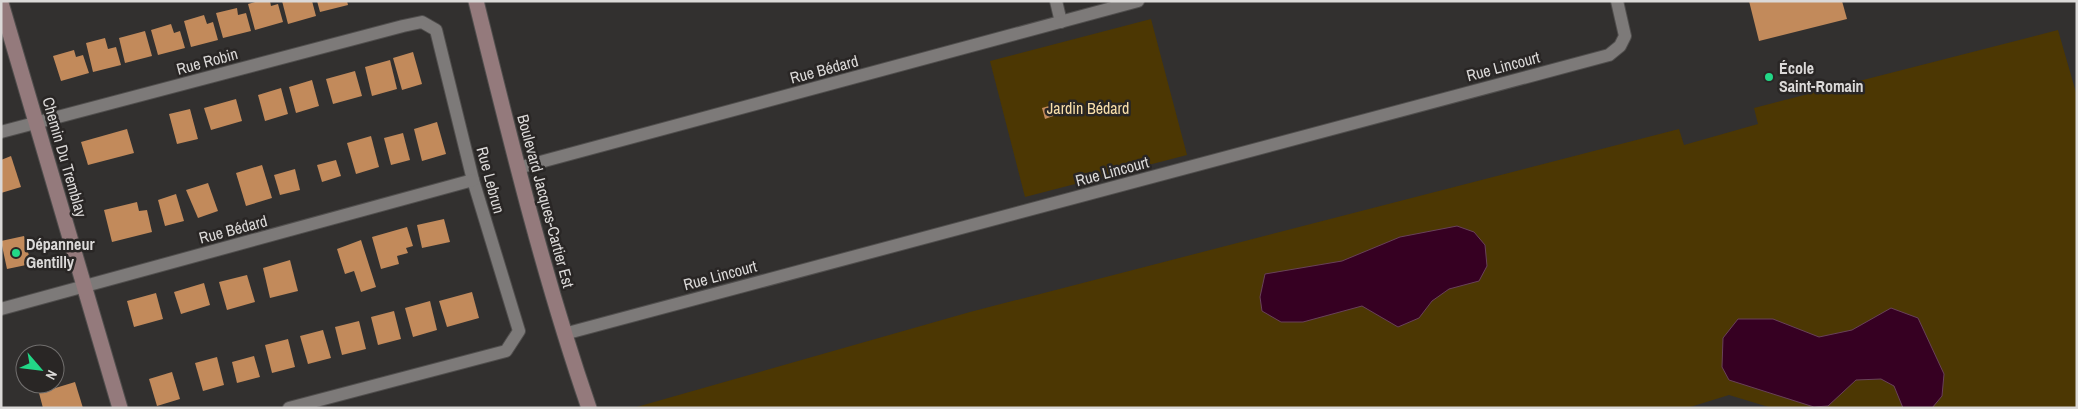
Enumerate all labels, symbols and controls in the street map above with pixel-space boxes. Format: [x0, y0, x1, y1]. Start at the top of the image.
street label: Rue Robin [174, 42, 240, 80]
street label: Rue Lincourt [1464, 46, 1542, 86]
street label: Rue Bédard [787, 49, 861, 89]
place label: École Saint-Romain [1779, 57, 1864, 97]
marker: École Saint-Romain [1763, 71, 1775, 83]
street label: Chemin Du Tremblay [37, 94, 93, 220]
park label: Jardin Bédard [1047, 97, 1129, 119]
street label: Boulevard Jacques-Cartier Est [512, 112, 580, 290]
street label: Rue Lebrun [472, 144, 510, 216]
street label: Rue Lincourt [1073, 151, 1151, 191]
street label: Rue Bédard [196, 209, 270, 249]
place label: Dépanneur Gentilly [26, 233, 95, 273]
marker: Dépanneur Gentilly [10, 247, 22, 259]
street label: Rue Lincourt [681, 255, 759, 295]
north arrow [15, 344, 65, 394]
text: N [42, 367, 61, 383]

